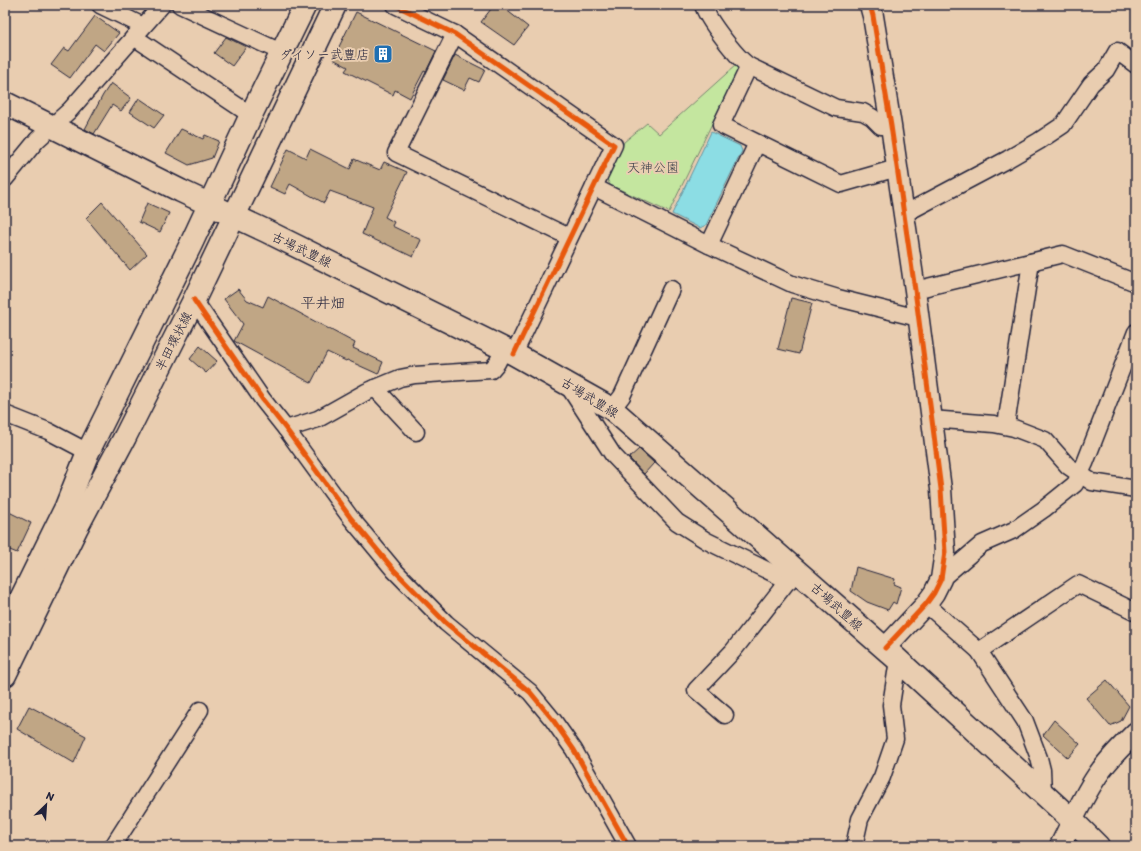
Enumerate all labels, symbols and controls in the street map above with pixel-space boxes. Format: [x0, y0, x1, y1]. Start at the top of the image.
building icon: ダイソー武豊店 [372, 43, 394, 65]
place label: ダイソー武豊店 [279, 47, 369, 62]
park label: 天神公園 [627, 160, 679, 175]
street label: 古場武豊線 [269, 228, 335, 271]
district label: 平井畑 [300, 294, 346, 312]
street label: 半田環状線 [152, 308, 195, 374]
street label: 古場武豊線 [558, 374, 622, 422]
street label: 古場武豊線 [807, 579, 867, 634]
north arrow [26, 785, 66, 825]
text: N [44, 789, 56, 804]

